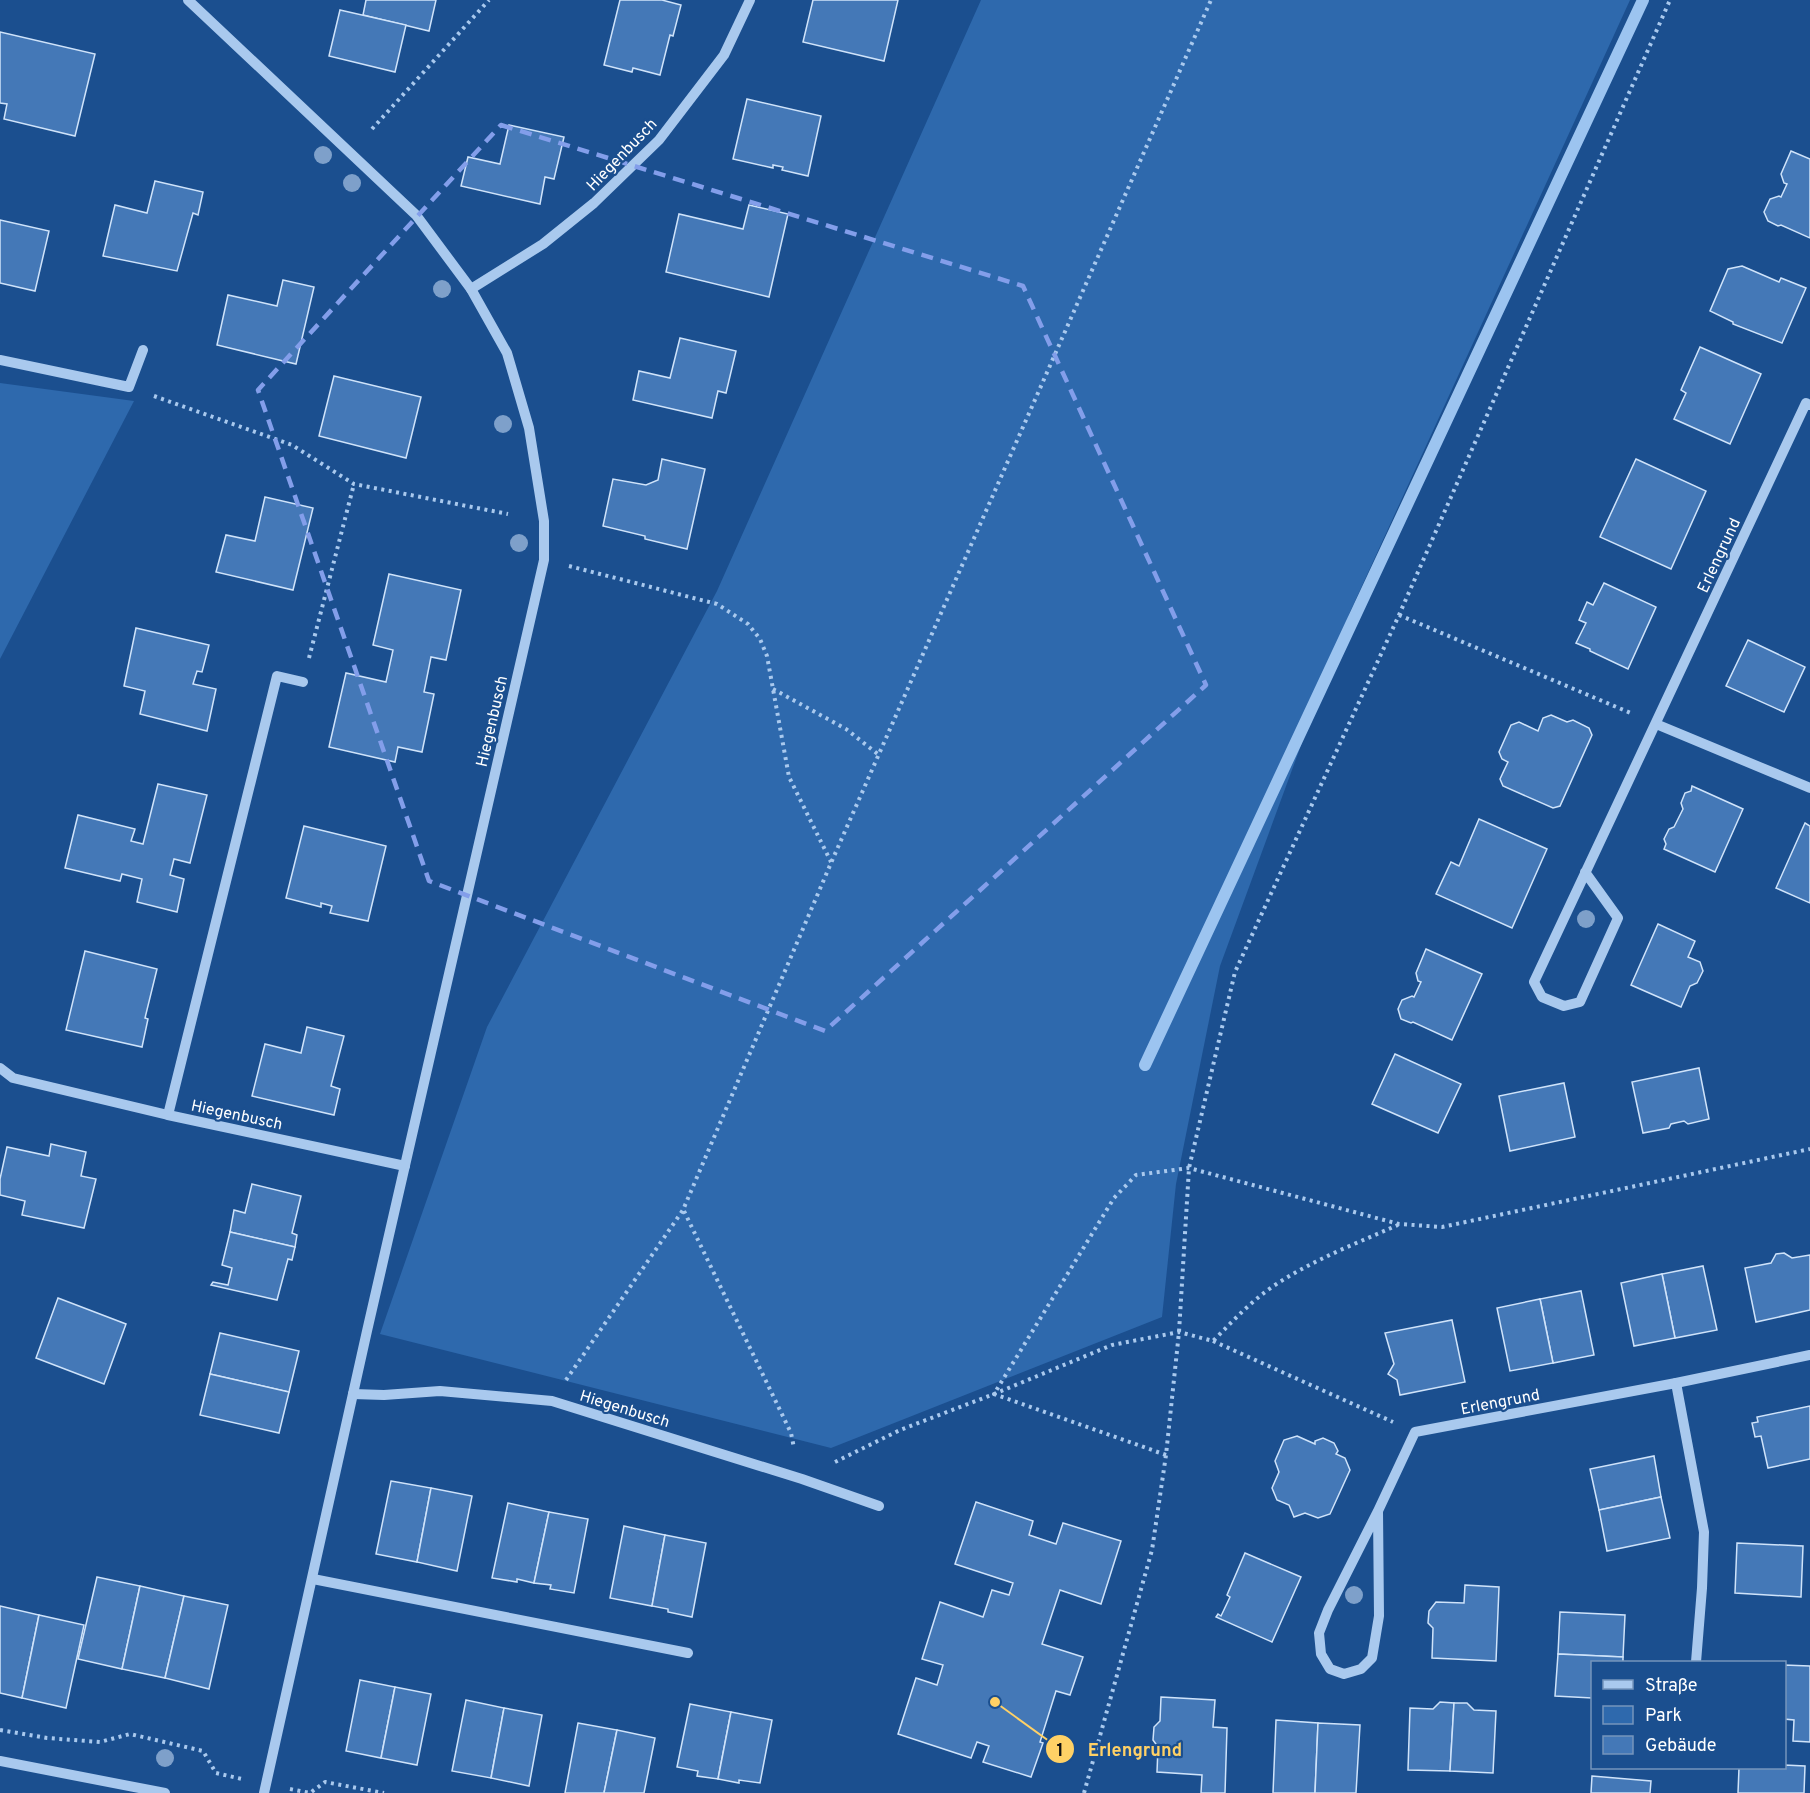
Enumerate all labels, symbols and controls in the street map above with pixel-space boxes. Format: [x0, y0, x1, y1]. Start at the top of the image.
street label: Hiegenbusch [583, 115, 662, 196]
street label: Erlengrund [1694, 515, 1746, 597]
street label: Hiegenbusch [473, 674, 513, 769]
street label: Hiegenbusch [189, 1096, 284, 1135]
street label: Erlengrund [1459, 1385, 1542, 1420]
street label: Hiegenbusch [577, 1387, 672, 1433]
legend [1591, 1661, 1786, 1769]
text: Straße [1645, 1675, 1697, 1698]
text: Park [1645, 1705, 1682, 1728]
callout: Erlengrund [1045, 1731, 1194, 1767]
text: Gebäude [1645, 1735, 1717, 1758]
text: 1 [1056, 1740, 1064, 1763]
text: Erlengrund [1088, 1740, 1182, 1763]

